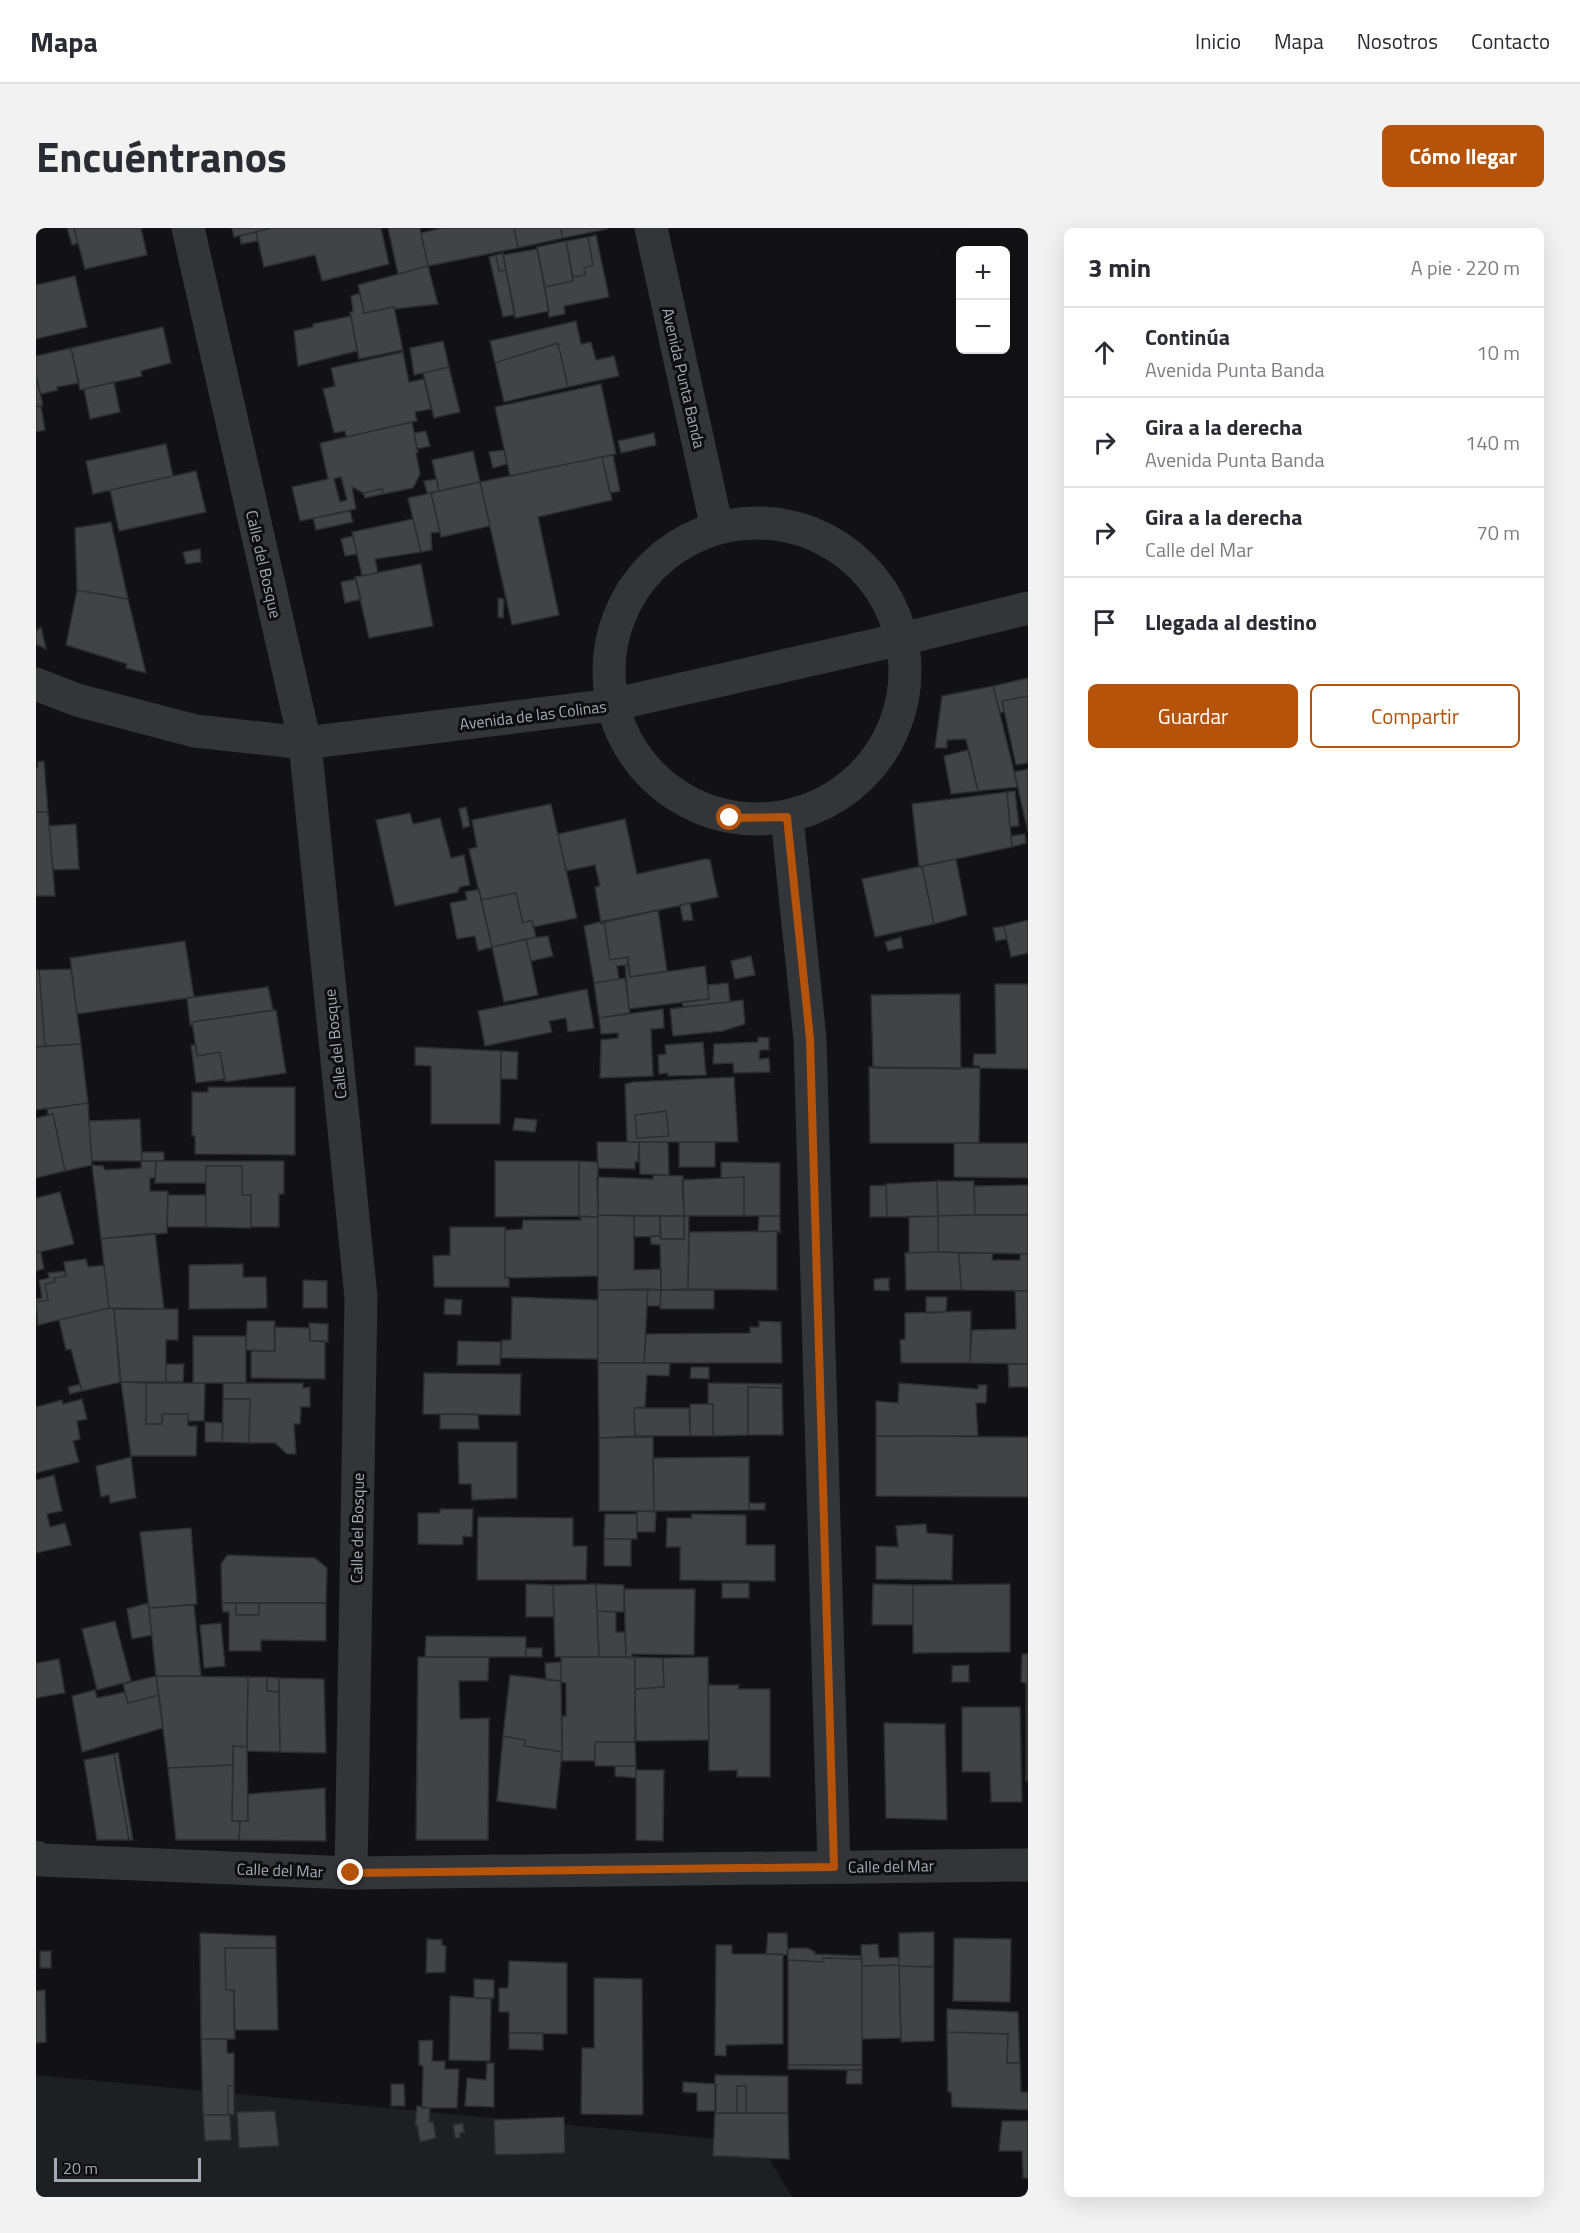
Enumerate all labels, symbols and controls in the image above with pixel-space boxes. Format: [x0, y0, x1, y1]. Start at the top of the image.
text: Mapa [30, 20, 98, 63]
text: Inicio [1195, 25, 1241, 57]
text: Mapa [1274, 25, 1324, 57]
text: Nosotros [1357, 25, 1438, 57]
text: Contacto [1471, 25, 1550, 57]
text: Encuéntranos [36, 124, 287, 188]
button: Cómo llegar [1382, 125, 1544, 187]
map controls [956, 246, 1010, 354]
button: + [956, 246, 1010, 300]
text: 3 min [1088, 248, 1151, 287]
text: A pie · 220 m [1411, 252, 1520, 283]
button: − [956, 300, 1010, 354]
street label: Avenida Punta Banda [656, 305, 712, 451]
text: Continúa [1145, 320, 1230, 354]
icon: ahead [1088, 336, 1121, 369]
text: 10 m [1476, 337, 1520, 368]
text: Avenida Punta Banda [1145, 354, 1325, 385]
text: Gira a la derecha [1145, 410, 1302, 444]
icon: right [1088, 426, 1121, 459]
text: 140 m [1465, 427, 1520, 458]
text: Avenida Punta Banda [1145, 444, 1325, 475]
text: Gira a la derecha [1145, 500, 1302, 534]
street label: Calle del Bosque [240, 508, 288, 620]
icon: right [1088, 516, 1121, 549]
text: 70 m [1476, 517, 1520, 548]
text: Calle del Mar [1145, 534, 1253, 565]
text: Llegada al destino [1145, 605, 1317, 639]
icon: arrive [1088, 606, 1121, 639]
button: Guardar [1088, 684, 1298, 748]
button: Compartir [1310, 684, 1520, 748]
street label: Avenida de las Colinas [458, 694, 608, 736]
route start [716, 804, 742, 830]
street label: Calle del Bosque [317, 988, 353, 1100]
street label: Calle del Bosque [344, 1473, 370, 1583]
street label: Calle del Mar [848, 1853, 935, 1879]
street label: Calle del Mar [236, 1856, 324, 1884]
route end [337, 1859, 363, 1885]
scale bar [54, 2155, 201, 2182]
text: 20 m [63, 2156, 98, 2180]

